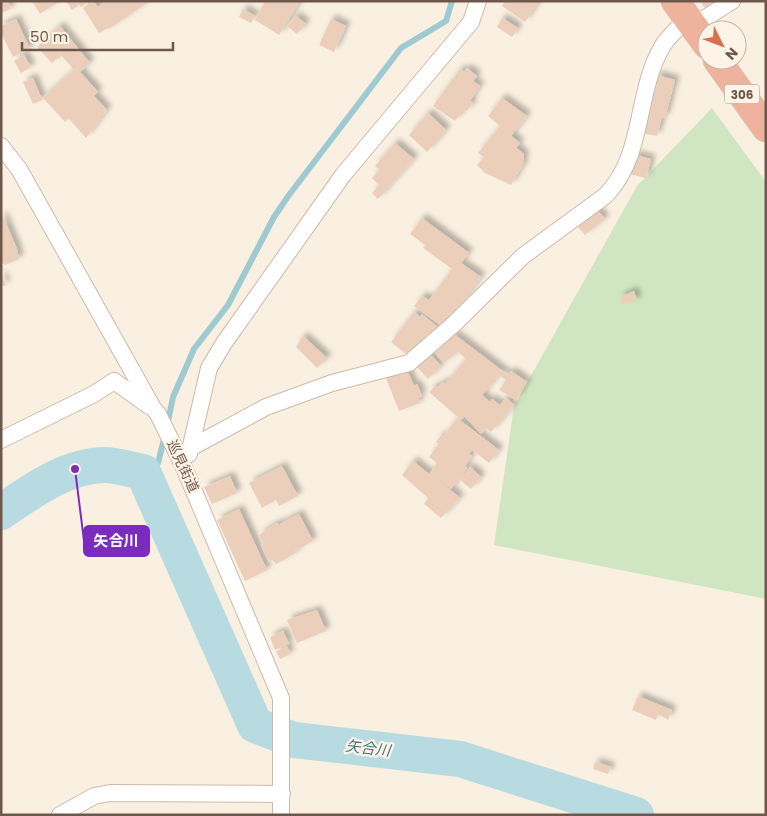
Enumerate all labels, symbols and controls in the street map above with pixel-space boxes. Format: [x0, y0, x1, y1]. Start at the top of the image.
scale bar [22, 20, 174, 52]
north arrow [697, 20, 747, 70]
text: 50 m [30, 26, 68, 47]
text: N [721, 43, 743, 64]
road number: 306 [724, 85, 760, 104]
street label: 巡見街道 [162, 436, 204, 496]
callout: 矢合川 [84, 526, 149, 556]
text: 矢合川 [93, 530, 139, 551]
water label: 矢合川 [344, 735, 394, 761]

